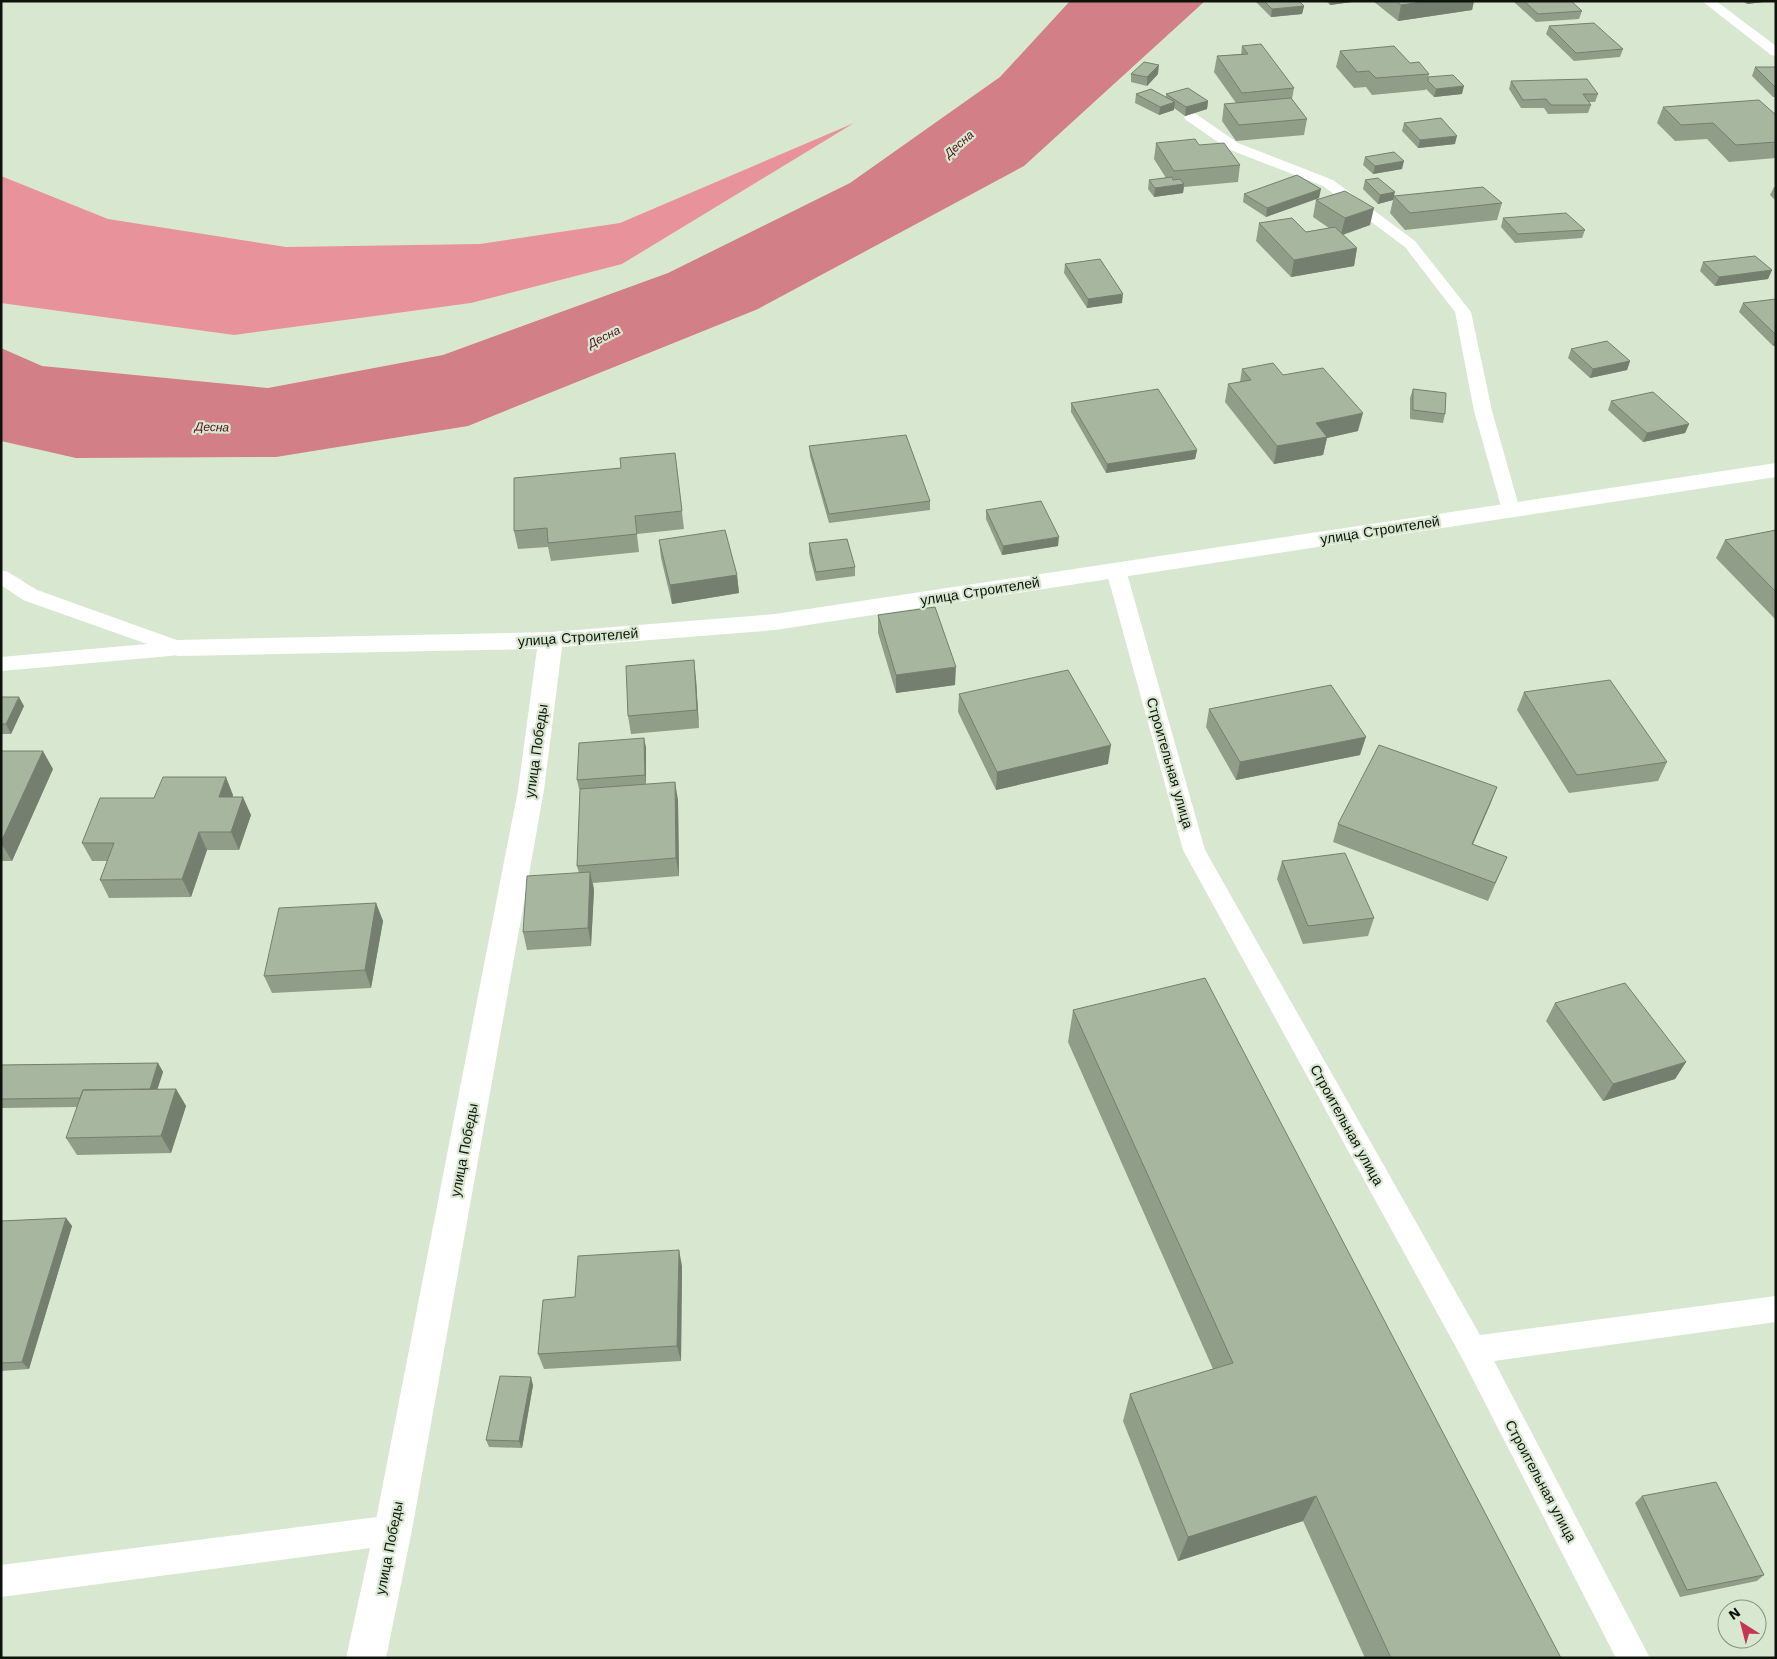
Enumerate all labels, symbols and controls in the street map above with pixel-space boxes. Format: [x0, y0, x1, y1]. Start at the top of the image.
water label: Десна [940, 127, 977, 162]
water label: Десна [584, 323, 623, 352]
water label: Десна [193, 419, 230, 435]
street label: улица Строителей [1319, 513, 1441, 547]
street label: улица Строителей [919, 574, 1041, 608]
street label: улица Строителей [517, 625, 639, 649]
street label: Строительная улица [1144, 696, 1196, 830]
street label: улица Победы [521, 703, 551, 799]
street label: Строительная улица [1307, 1062, 1387, 1188]
street label: улица Победы [447, 1102, 481, 1198]
street label: Строительная улица [1502, 1418, 1580, 1545]
street label: улица Победы [372, 1500, 406, 1596]
north arrow [1717, 1599, 1767, 1649]
text: N [1725, 1604, 1743, 1623]

